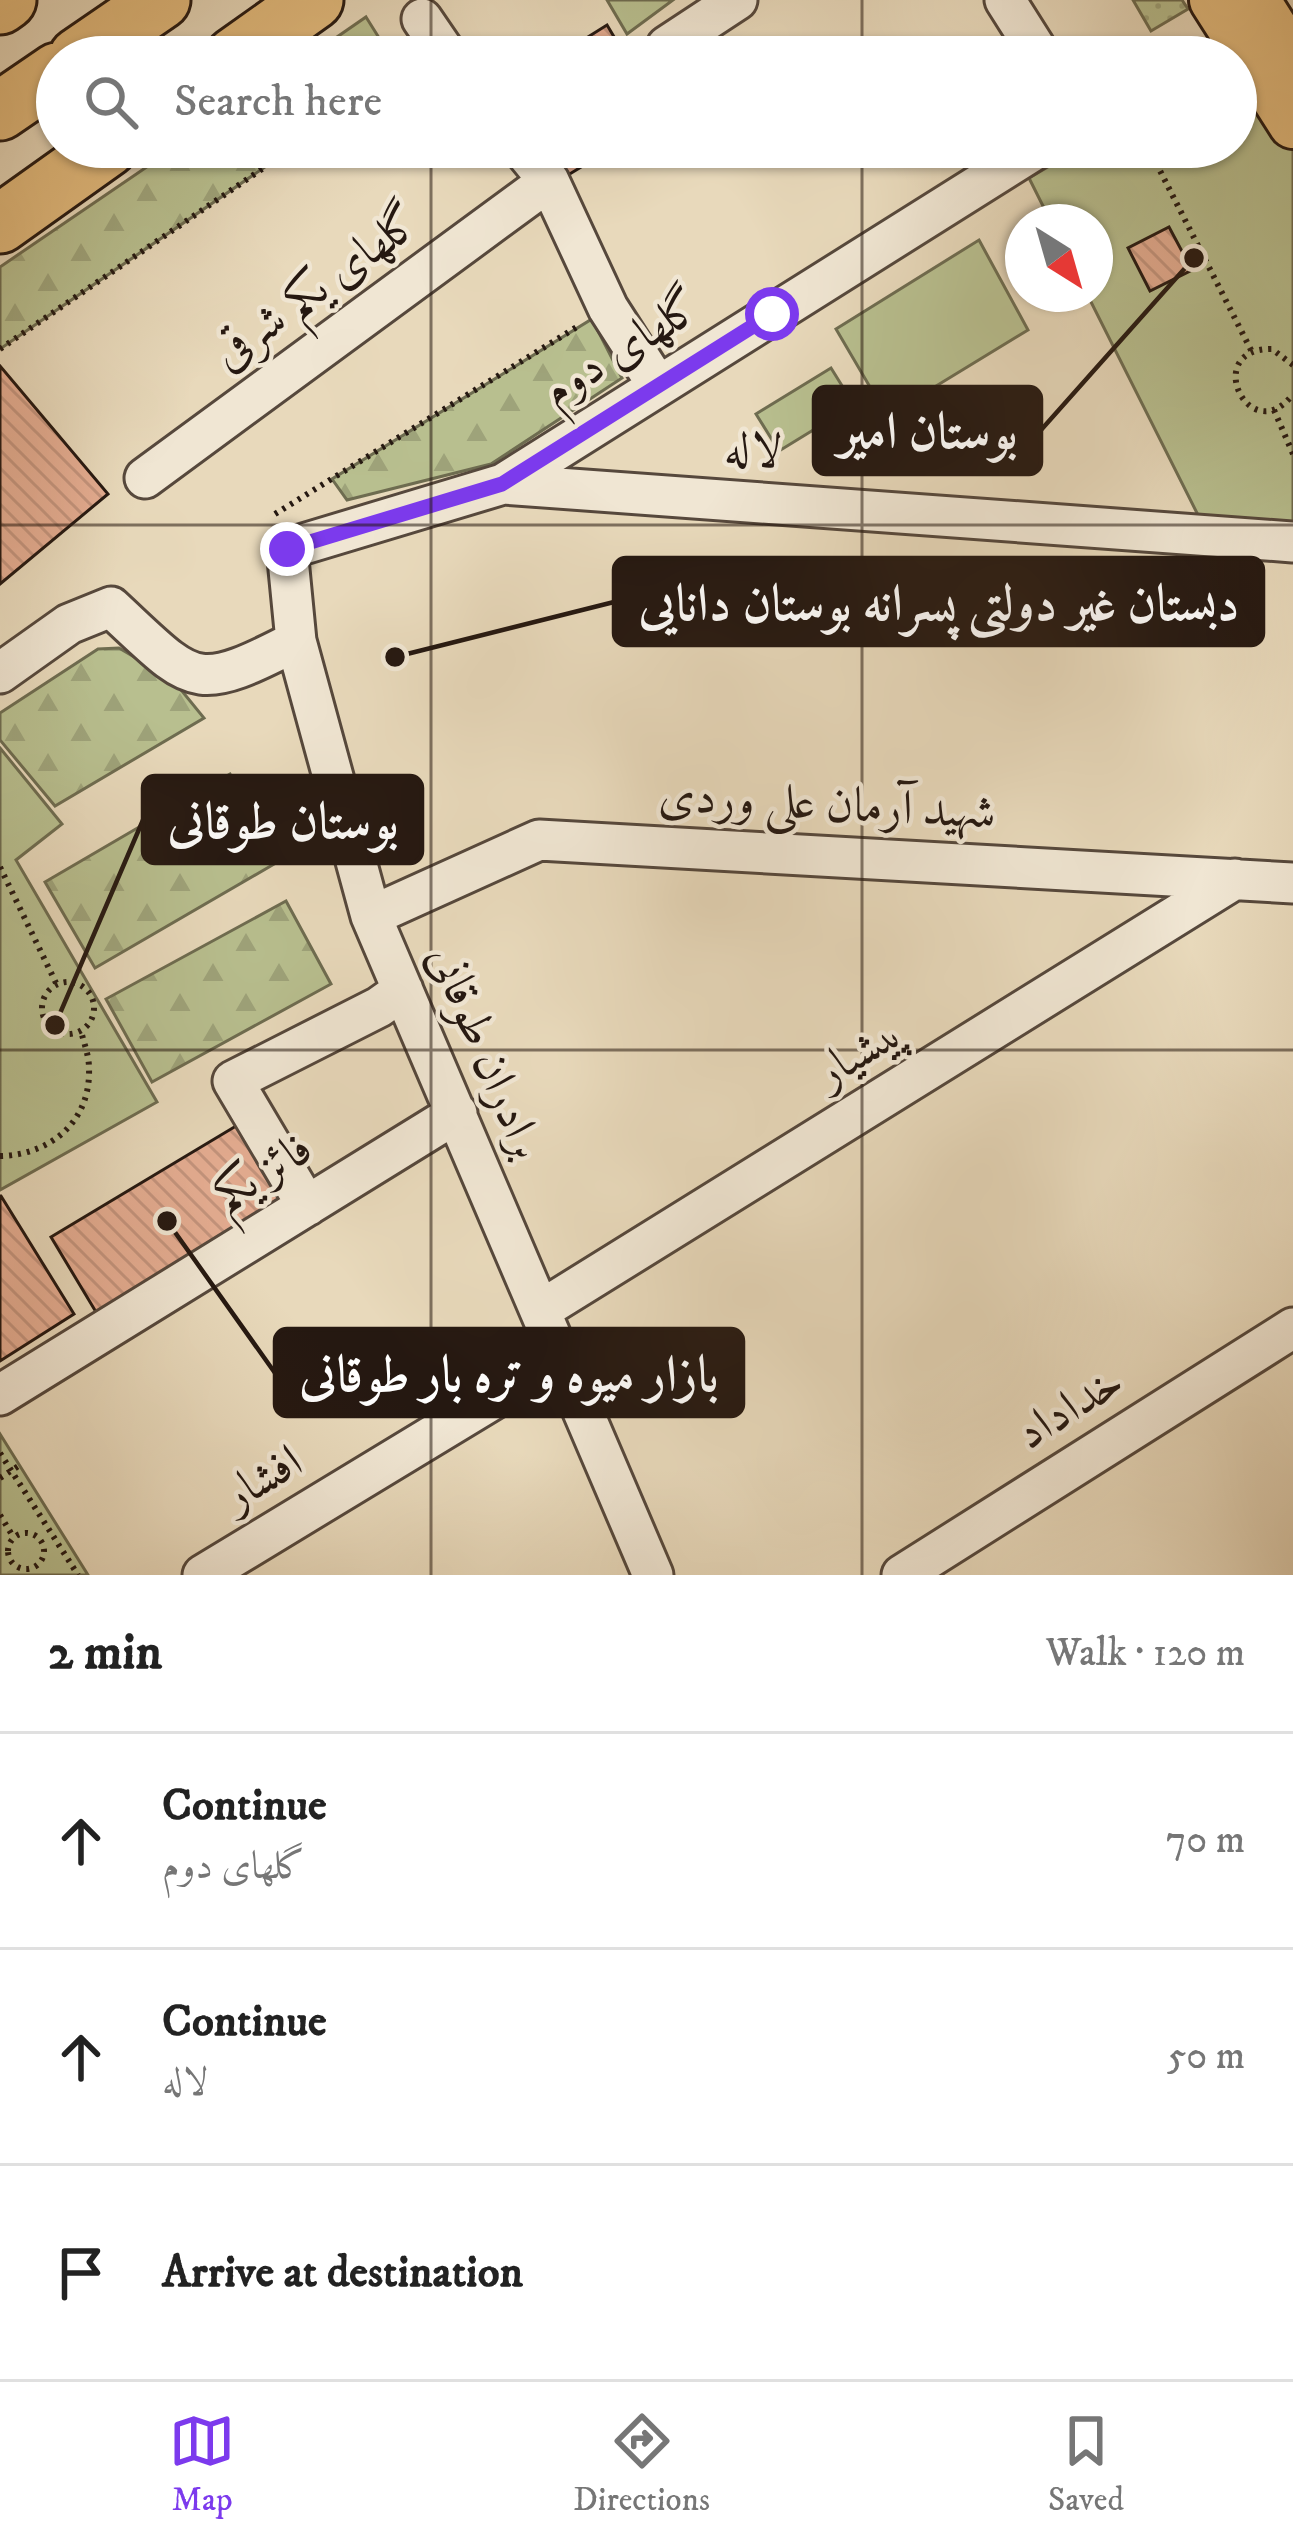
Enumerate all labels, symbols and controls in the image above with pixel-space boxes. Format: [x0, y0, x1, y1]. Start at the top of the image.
search box [36, 36, 1257, 168]
icon: search [78, 69, 144, 135]
text: Search here [174, 74, 382, 130]
street label: گلهای یکم شرقی [200, 191, 440, 394]
north arrow [1005, 204, 1113, 312]
street label: گلهای دوم [531, 276, 718, 429]
route start [745, 287, 799, 341]
callout: بوستان امیر [814, 387, 1041, 474]
text: بوستان امیر [833, 401, 1018, 465]
street label: لاله [722, 419, 784, 483]
route end [260, 522, 314, 576]
callout: دبستان غیر دولتی پسرانه بوستان دانایی [614, 558, 1263, 645]
text: دبستان غیر دولتی پسرانه بوستان دانایی [637, 573, 1240, 641]
street label: شهید آرمان علی وردی [657, 766, 997, 847]
callout: بوستان طوقانی [143, 776, 422, 863]
text: بوستان طوقانی [166, 791, 399, 855]
street label: برادران طوقانی [413, 936, 557, 1168]
street label: پیشیار [801, 1001, 918, 1105]
street label: فائز یکم [202, 1119, 330, 1237]
callout: بازار میوه و تره بار طوقانی [275, 1329, 743, 1416]
text: بازار میوه و تره بار طوقانی [298, 1344, 719, 1408]
street label: خداداد [1005, 1352, 1135, 1464]
street label: افشار [209, 1432, 314, 1528]
text: 2 min [48, 1621, 162, 1685]
text: Walk · 120 m [1046, 1629, 1245, 1678]
text: Continue [162, 1778, 327, 1834]
icon: ahead [48, 1808, 114, 1874]
text: 70 m [1166, 1816, 1245, 1865]
text: گلهای دوم [162, 1842, 305, 1891]
text: Continue [162, 1994, 327, 2050]
icon: ahead [48, 2024, 114, 2090]
text: 50 m [1167, 2032, 1245, 2081]
text: لاله [162, 2058, 208, 2107]
icon: arrive [48, 2240, 114, 2306]
text: Arrive at destination [162, 2245, 523, 2301]
tab: Map [169, 2408, 235, 2521]
tab: Directions [573, 2408, 710, 2521]
tab: Saved [1048, 2408, 1124, 2521]

